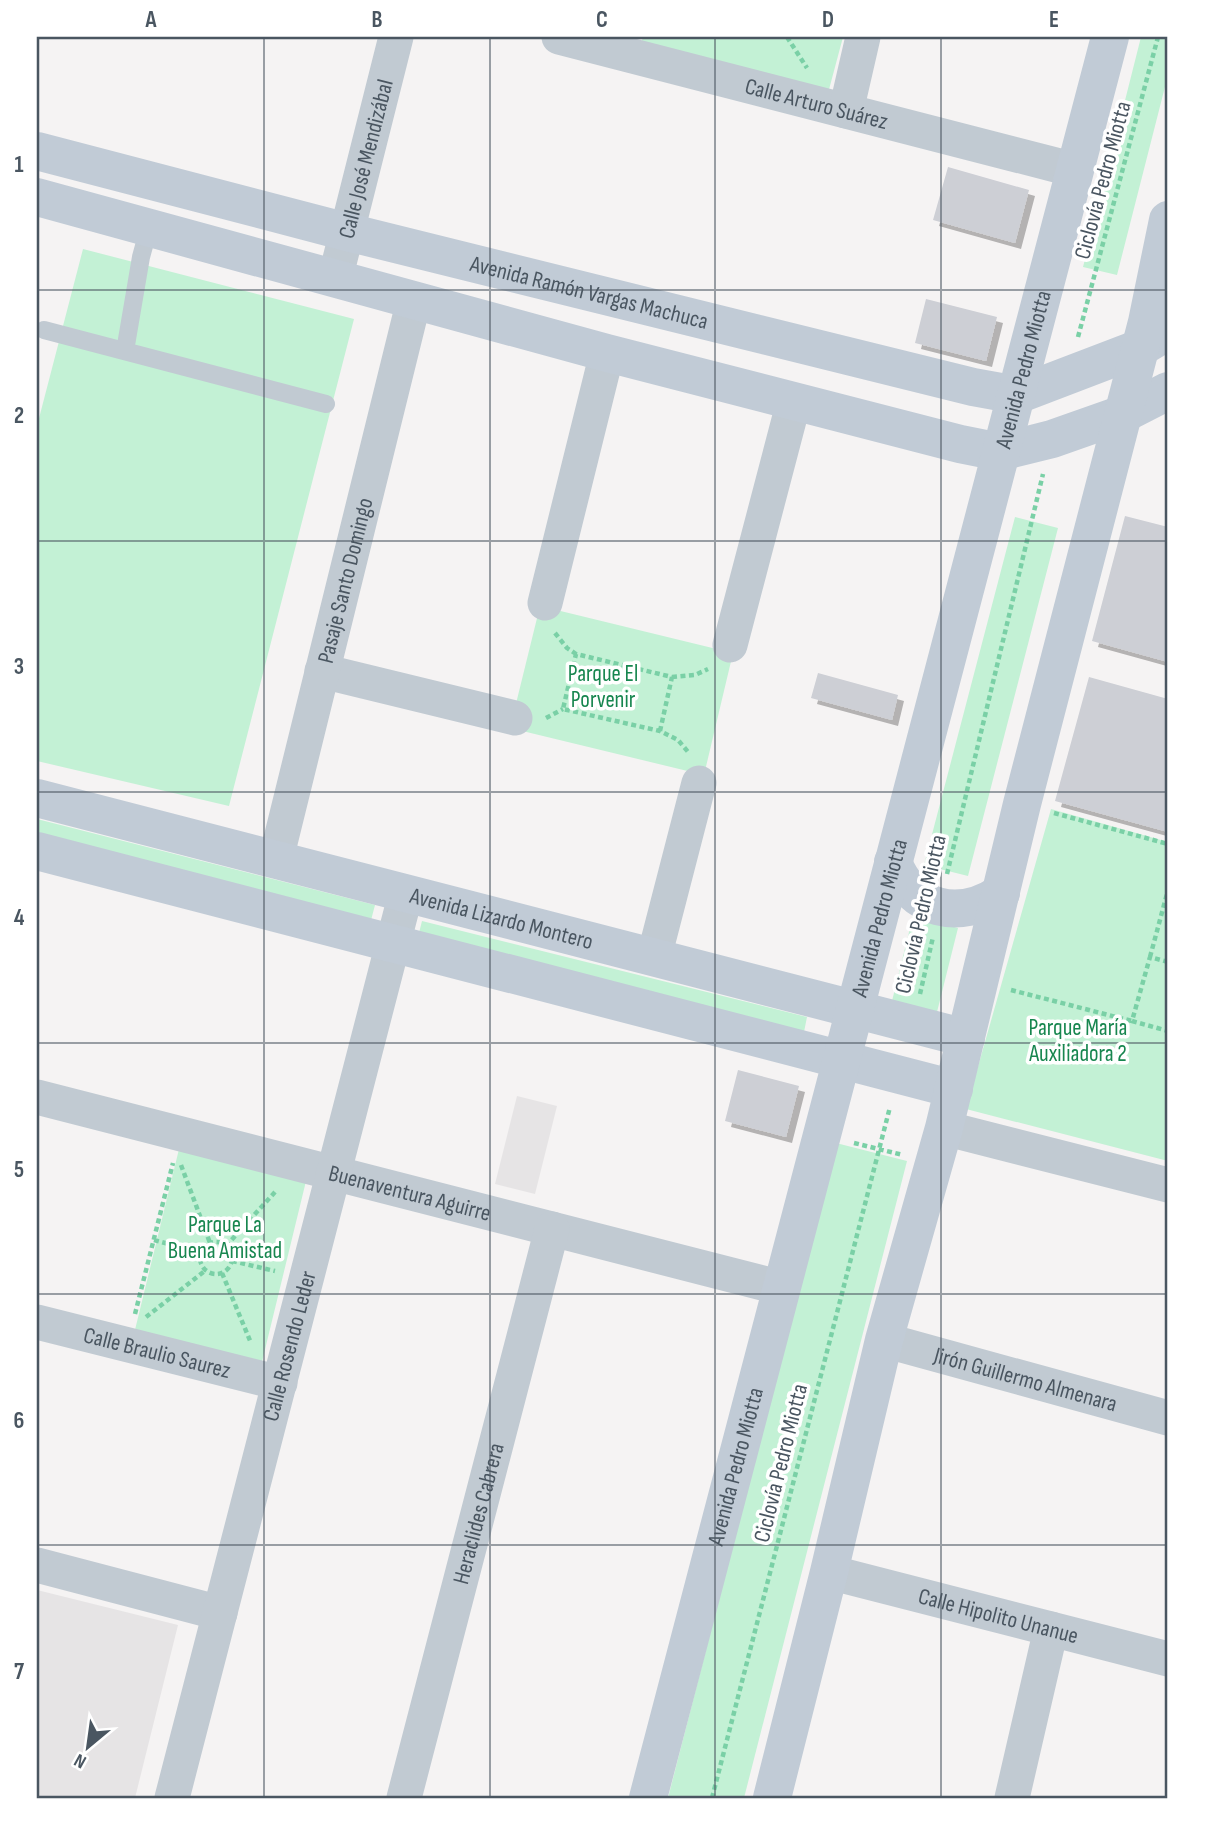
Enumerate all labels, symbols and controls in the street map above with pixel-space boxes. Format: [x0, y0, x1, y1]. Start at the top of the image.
text: A [145, 6, 158, 34]
text: B [372, 6, 383, 34]
text: C [596, 6, 608, 34]
text: D [822, 6, 834, 34]
text: E [1049, 6, 1059, 34]
street label: Calle Arturo Suárez [742, 73, 891, 136]
street label: Calle José Mendizábal [333, 77, 400, 241]
street label: Ciclovía Pedro Miotta [1068, 98, 1137, 262]
text: 1 [14, 151, 24, 179]
street label: Avenida Ramón Vargas Machuca [466, 250, 711, 336]
street label: Avenida Pedro Miotta [989, 288, 1058, 453]
text: 2 [14, 402, 24, 430]
street label: Pasaje Santo Domingo [312, 495, 380, 666]
text: 3 [14, 653, 24, 681]
park label: Parque El Porvenir [568, 660, 638, 714]
street label: Ciclovía Pedro Miotta [889, 832, 953, 996]
street label: Avenida Pedro Miotta [846, 836, 914, 1001]
street label: Avenida Lizardo Montero [406, 882, 596, 956]
text: 4 [14, 904, 25, 932]
park label: Parque María Auxiliadora 2 [1028, 1014, 1127, 1068]
text: 5 [14, 1156, 24, 1184]
street label: Buenaventura Aguirre [326, 1159, 494, 1228]
park label: Parque La Buena Amistad [168, 1211, 282, 1265]
street label: Calle Rosendo Leder [257, 1268, 323, 1424]
street label: Calle Braulio Saurez [81, 1321, 233, 1385]
street label: Jirón Guillermo Almenara [930, 1341, 1120, 1418]
street label: Ciclovía Pedro Miotta [748, 1381, 814, 1545]
street label: Avenida Pedro Miotta [702, 1385, 770, 1549]
text: 6 [14, 1407, 24, 1435]
street label: Heraclides Cabrera [447, 1440, 511, 1587]
street label: Calle Hipolito Unanue [915, 1583, 1081, 1650]
text: 7 [14, 1658, 24, 1686]
north arrow [52, 1713, 122, 1783]
text: N [70, 1748, 91, 1773]

